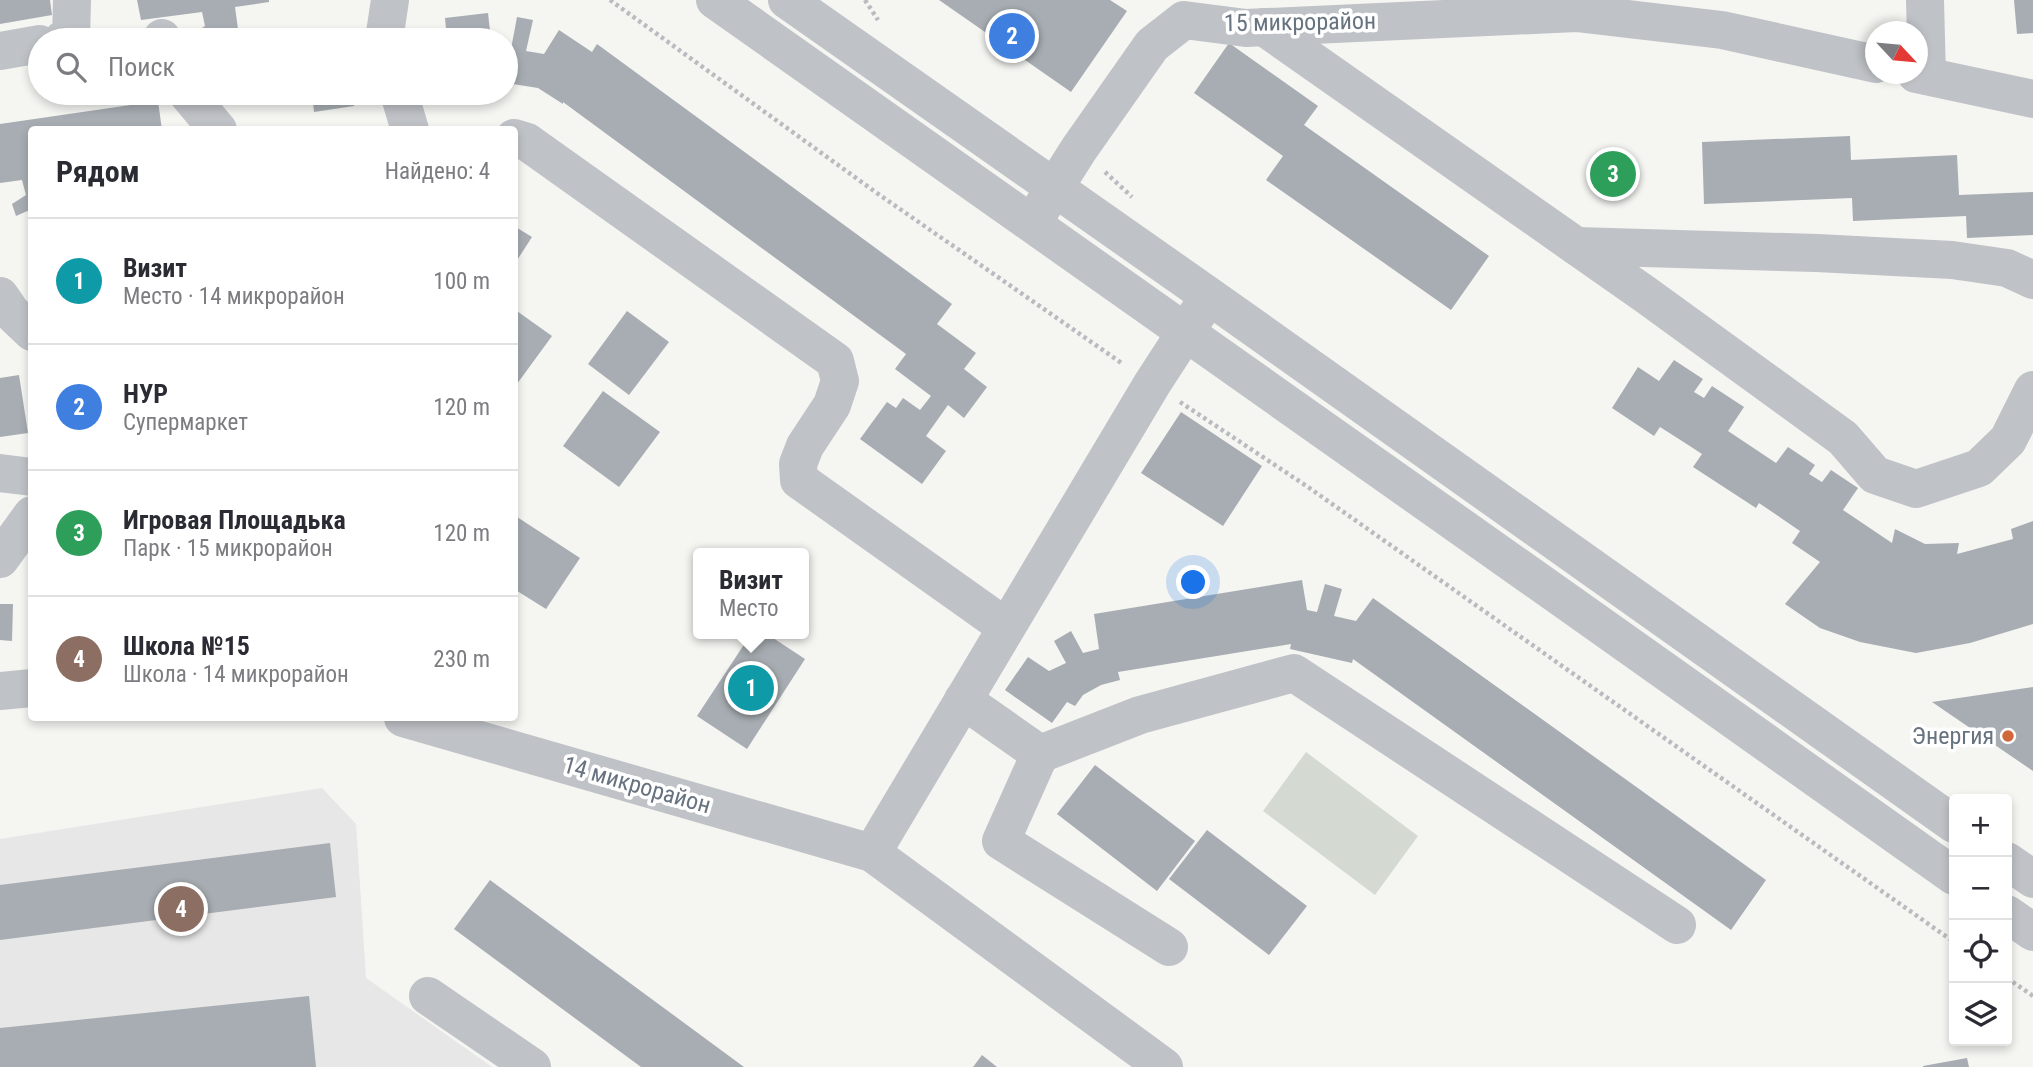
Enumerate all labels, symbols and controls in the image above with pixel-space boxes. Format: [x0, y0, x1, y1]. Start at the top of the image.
street label: 15 микрорайон [1224, 7, 1376, 37]
pin: 2 [989, 10, 1035, 62]
north arrow [1865, 21, 1928, 84]
search box [28, 28, 518, 105]
icon: search [52, 48, 90, 86]
text: Поиск [108, 52, 175, 82]
pin: 3 [1590, 148, 1636, 200]
text: Рядом [56, 154, 140, 189]
text: Найдено: 4 [385, 158, 490, 185]
text: Визит [123, 253, 187, 283]
text: 1 [73, 268, 85, 295]
text: 100 m [433, 268, 490, 295]
text: Место · 14 микрорайон [123, 283, 345, 310]
text: НУР [123, 379, 168, 409]
text: 2 [73, 394, 85, 421]
text: 120 m [433, 394, 490, 421]
text: Супермаркет [123, 409, 248, 436]
text: Игровая Площадька [123, 505, 346, 535]
text: 3 [73, 520, 85, 547]
text: 120 m [433, 520, 490, 547]
text: Парк · 15 микрорайон [123, 535, 333, 562]
popup [693, 548, 809, 639]
text: Визит [719, 565, 783, 595]
your location [1176, 565, 1210, 599]
text: Место [719, 595, 779, 622]
text: Школа №15 [123, 631, 250, 661]
text: 4 [73, 646, 85, 673]
text: 230 m [433, 646, 490, 673]
text: Школа · 14 микрорайон [123, 661, 349, 688]
pin: 1 [728, 662, 774, 714]
place label: Энергия [1912, 722, 1994, 750]
marker: Энергия [2000, 728, 2016, 744]
street label: 14 микрорайон [560, 751, 714, 819]
map controls [1949, 794, 2012, 1046]
button: + [1949, 794, 2012, 857]
button: − [1949, 857, 2012, 920]
pin: 4 [158, 883, 204, 935]
button: locate [1949, 920, 2012, 983]
button: layers [1949, 983, 2012, 1046]

